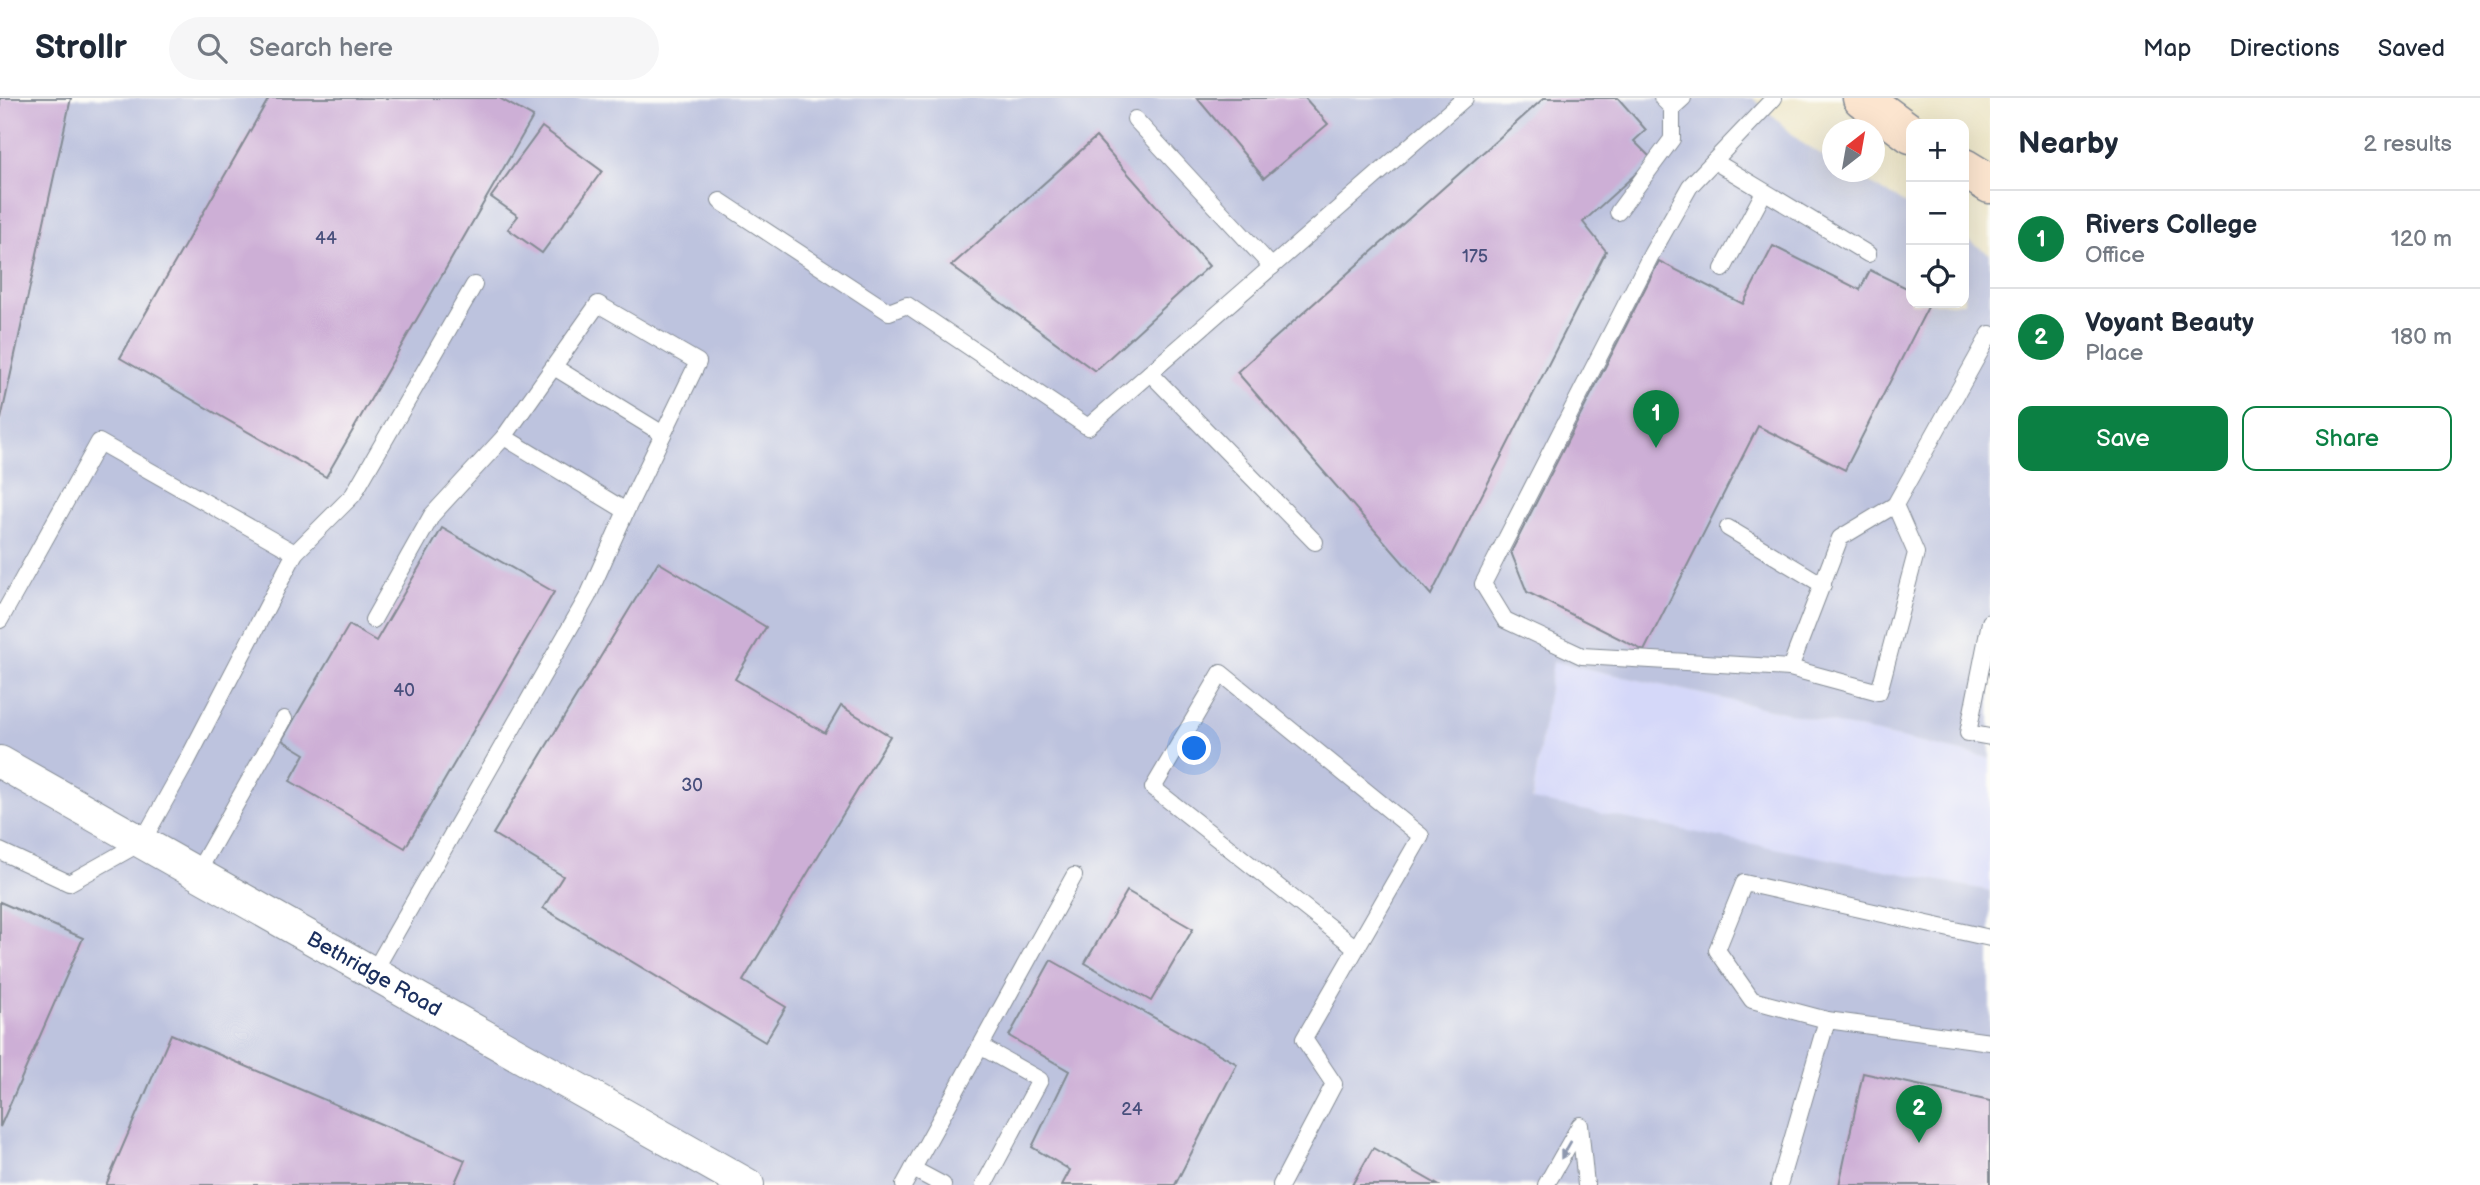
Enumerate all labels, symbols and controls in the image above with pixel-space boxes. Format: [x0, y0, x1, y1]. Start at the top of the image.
search box [169, 17, 659, 80]
text: Strollr [35, 28, 127, 68]
icon: search [193, 29, 231, 67]
text: Search here [249, 33, 393, 64]
text: Map [2143, 34, 2191, 63]
text: Directions [2229, 34, 2340, 63]
text: Saved [2378, 34, 2445, 63]
north arrow [1822, 119, 1885, 182]
map controls [1906, 119, 1969, 308]
button: + [1906, 119, 1969, 182]
text: Nearby [2018, 126, 2118, 162]
text: 2 results [2363, 130, 2452, 158]
button: − [1906, 182, 1969, 245]
text: Rivers College [2085, 210, 2257, 241]
text: 1 [2036, 225, 2046, 253]
text: 120 m [2391, 225, 2452, 253]
house number: 44 [315, 228, 337, 249]
text: Office [2085, 241, 2145, 269]
button: locate [1906, 245, 1969, 308]
house number: 175 [1462, 246, 1488, 267]
text: Voyant Beauty [2085, 308, 2254, 339]
text: 2 [2034, 323, 2048, 351]
text: 180 m [2391, 323, 2452, 351]
text: Place [2085, 339, 2143, 367]
pin: 1 [1633, 390, 1679, 448]
button: Save [2018, 406, 2228, 471]
button: Share [2242, 406, 2452, 471]
house number: 40 [393, 680, 415, 701]
your location [1177, 731, 1211, 765]
house number: 30 [681, 775, 703, 796]
street label: Bethridge Road [303, 926, 446, 1022]
pin: 2 [1896, 1085, 1942, 1143]
house number: 24 [1121, 1099, 1143, 1120]
one-way arrow [1560, 1141, 1572, 1160]

